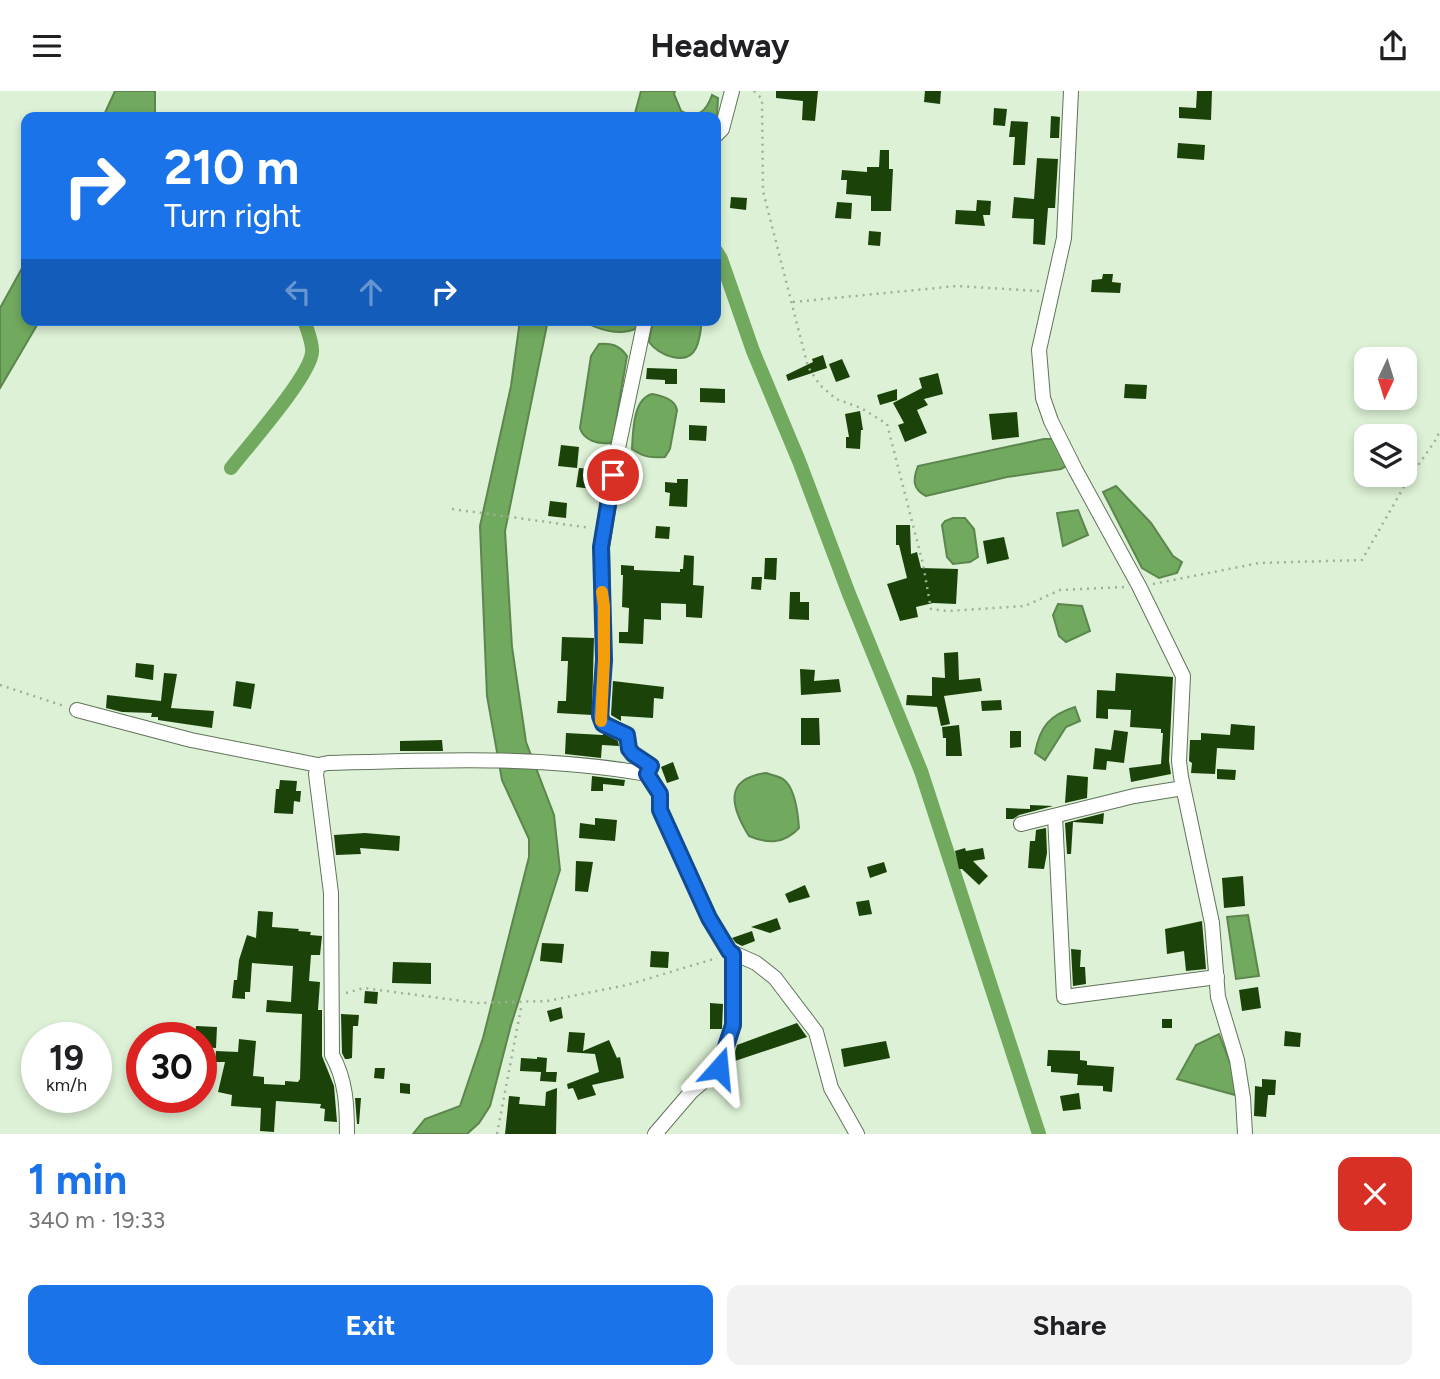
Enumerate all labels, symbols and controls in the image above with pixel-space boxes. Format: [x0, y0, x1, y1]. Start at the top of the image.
icon: menu [28, 27, 66, 65]
text: Headway [650, 27, 790, 65]
icon: share [1374, 27, 1412, 65]
text: 210 m [164, 137, 299, 196]
icon: right [49, 140, 140, 231]
text: Turn right [164, 197, 302, 235]
icon: left [279, 273, 317, 311]
icon: ahead [352, 273, 390, 311]
icon: right [425, 273, 463, 311]
north arrow [1354, 347, 1418, 409]
map controls [1354, 347, 1417, 487]
button: layers [1354, 424, 1417, 487]
pin [583, 445, 643, 505]
icon: arrive [594, 456, 632, 494]
speed limit sign: 30 [126, 1022, 217, 1113]
position arrow [682, 1031, 756, 1105]
text: 19 [49, 1037, 84, 1079]
text: km/h [46, 1074, 87, 1096]
text: 1 min [28, 1154, 127, 1205]
button: close [1338, 1157, 1412, 1231]
text: 340 m · 19:33 [28, 1206, 165, 1234]
button: Exit [28, 1285, 713, 1365]
button: Share [727, 1285, 1412, 1365]

